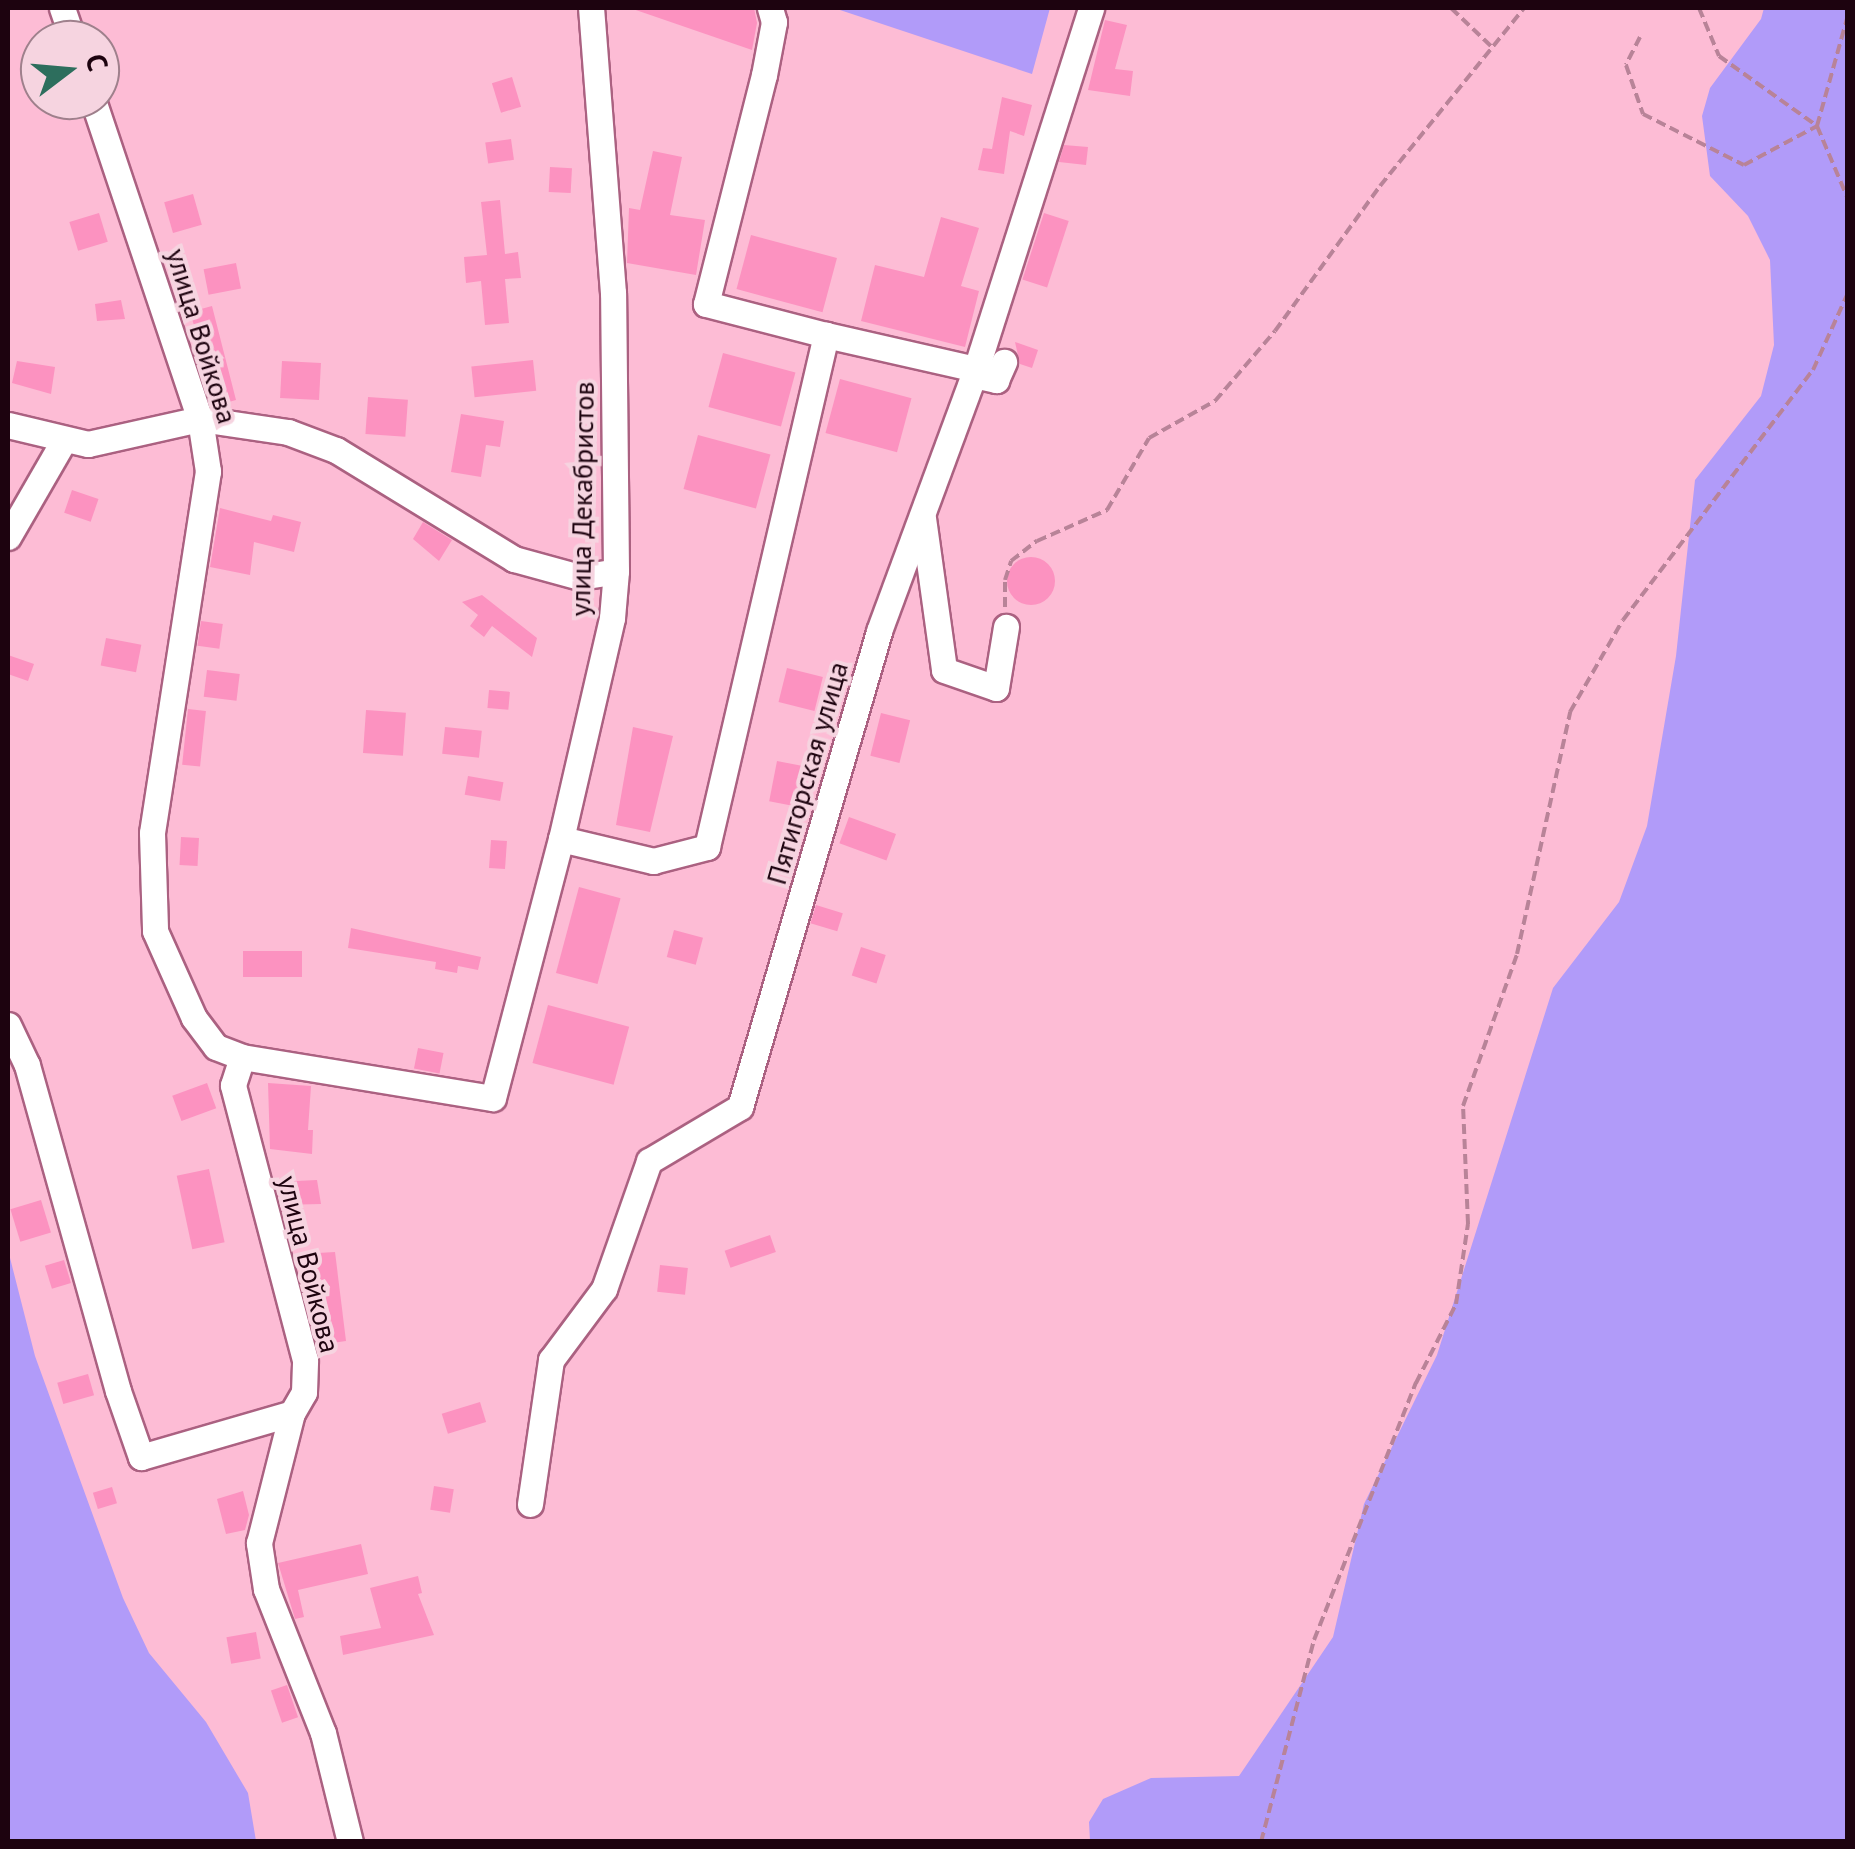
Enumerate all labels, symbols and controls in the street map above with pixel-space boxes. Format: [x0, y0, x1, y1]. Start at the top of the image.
north arrow [20, 20, 120, 120]
text: С [77, 50, 117, 75]
street label: улица Войкова [159, 244, 245, 428]
street label: улица Декабристов [563, 381, 601, 617]
street label: Пятигорская улица [759, 658, 855, 888]
street label: улица Войкова [271, 1172, 347, 1356]

